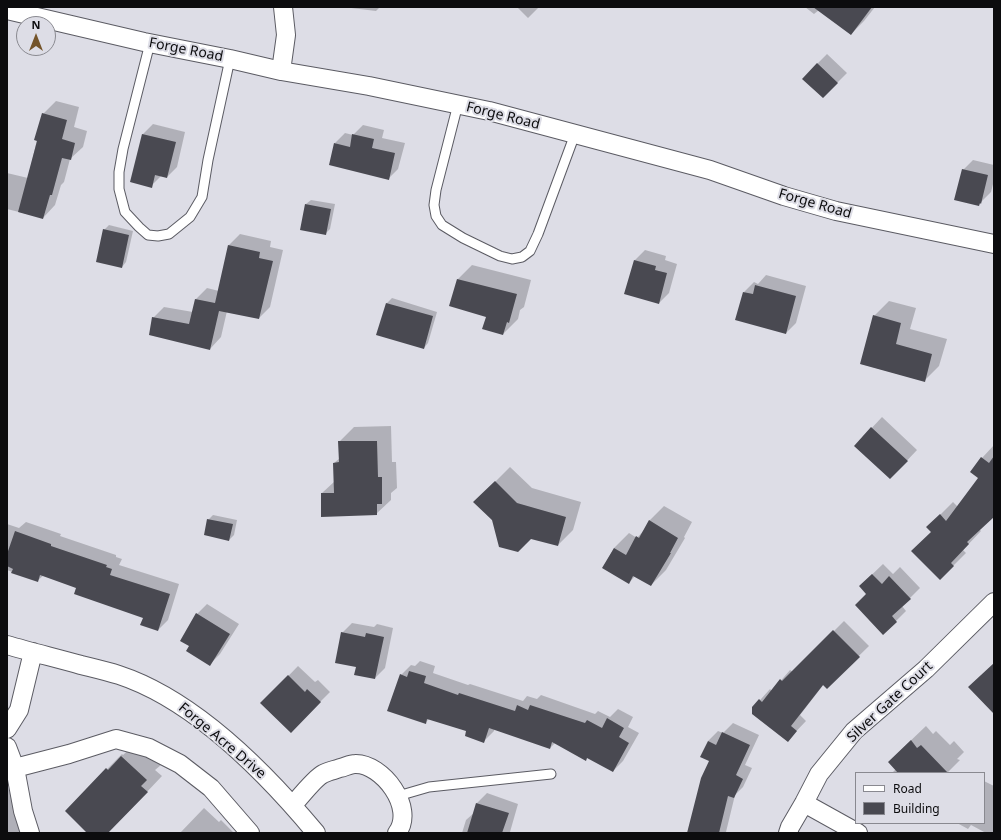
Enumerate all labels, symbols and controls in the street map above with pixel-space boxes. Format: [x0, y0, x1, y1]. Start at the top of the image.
north arrow [16, 16, 56, 56]
text: N [32, 17, 40, 32]
street label: Forge Road [148, 35, 224, 65]
street label: Forge Road [465, 99, 541, 133]
street label: Forge Road [777, 186, 853, 222]
street label: Silver Gate Court [844, 658, 936, 746]
street label: Forge Acre Drive [175, 700, 269, 782]
legend [855, 772, 985, 824]
text: Road [893, 780, 922, 797]
text: Building [893, 800, 940, 817]

